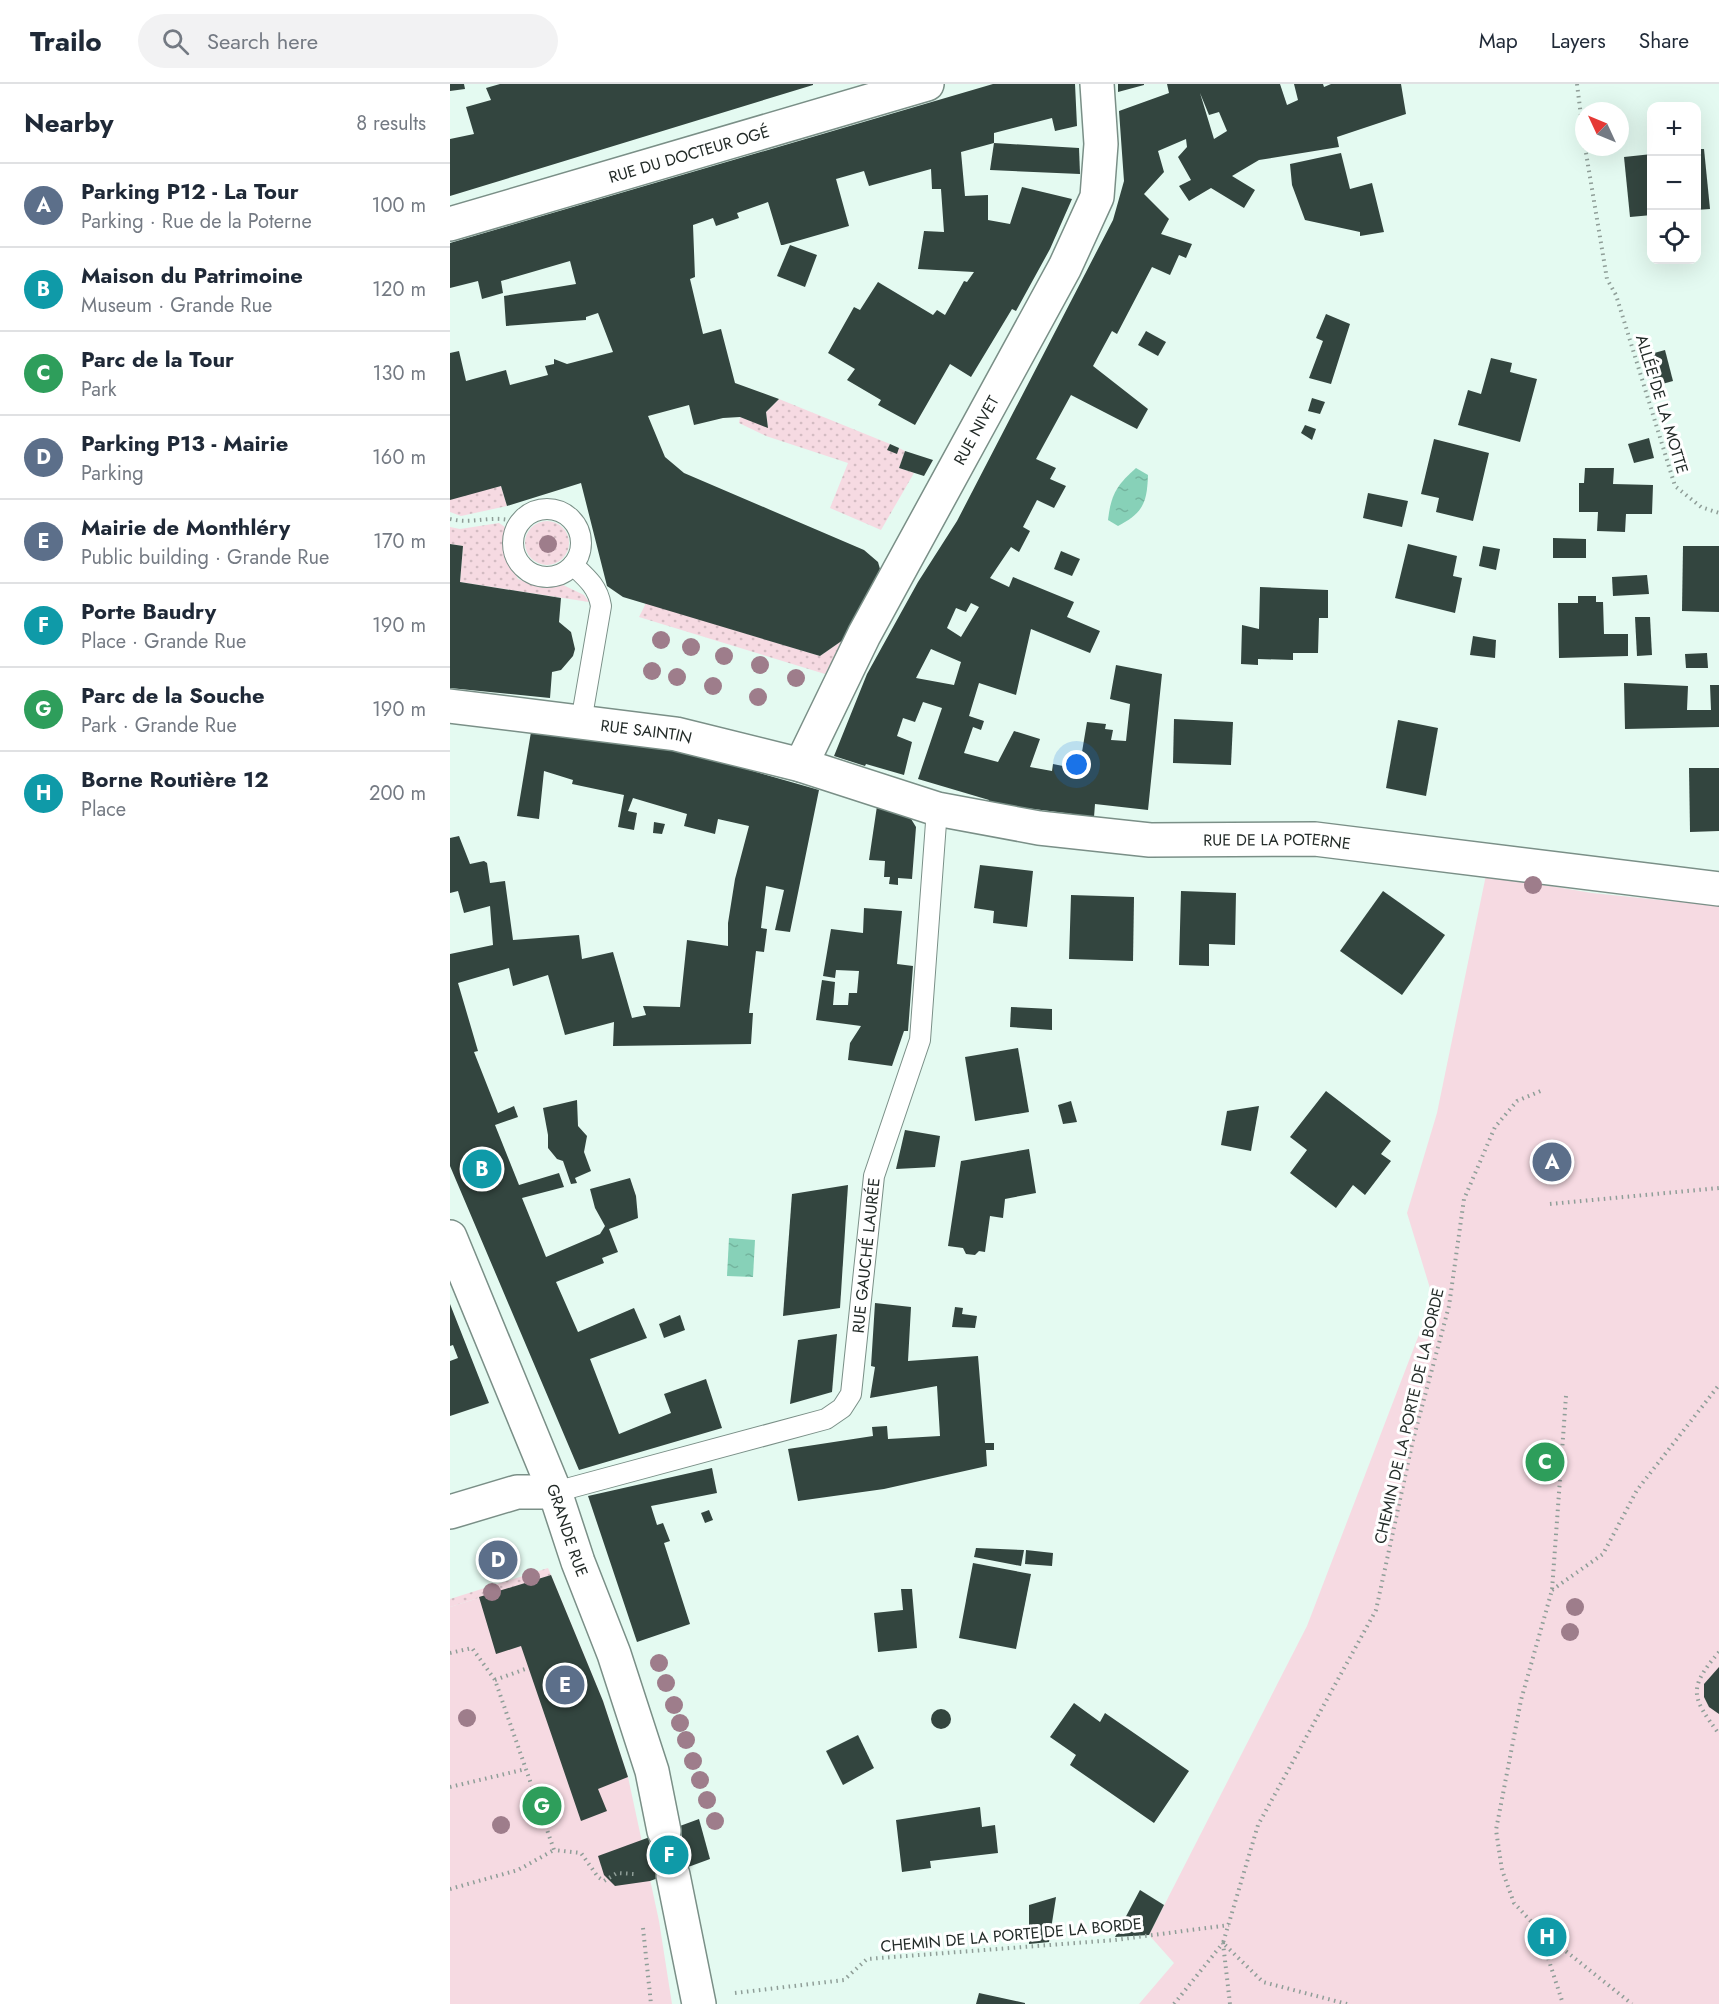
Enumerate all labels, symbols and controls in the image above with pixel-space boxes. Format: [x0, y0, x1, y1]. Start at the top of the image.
search box [138, 14, 558, 68]
text: Trailo [30, 21, 102, 62]
icon: search [159, 25, 192, 58]
text: Search here [207, 25, 318, 57]
text: Map [1479, 26, 1518, 56]
text: Layers [1551, 26, 1606, 56]
text: Share [1639, 26, 1689, 56]
north arrow [1575, 102, 1629, 156]
map controls [1647, 102, 1701, 264]
button: + [1647, 102, 1701, 156]
text: Nearby [24, 104, 113, 142]
text: 8 results [356, 109, 426, 138]
street label: RUE DU DOCTEUR OGÉ [606, 119, 772, 188]
button: − [1647, 156, 1701, 210]
text: Parking P12 - La Tour [81, 175, 299, 207]
text: A [36, 191, 51, 220]
text: 100 m [371, 191, 426, 220]
text: Parking · Rue de la Poterne [81, 207, 312, 236]
button: locate [1647, 210, 1701, 264]
text: Maison du Patrimoine [81, 259, 303, 291]
text: B [37, 275, 50, 304]
text: 120 m [372, 275, 426, 304]
text: Museum · Grande Rue [81, 291, 272, 320]
street label: ALLÉE DE LA MOTTE [1630, 332, 1694, 476]
text: Parc de la Tour [81, 343, 234, 375]
text: C [36, 359, 51, 388]
text: 130 m [372, 359, 426, 388]
text: Park [81, 375, 117, 404]
street label: RUE NIVET [948, 391, 1004, 469]
text: Parking P13 - Mairie [81, 427, 288, 459]
text: D [36, 443, 51, 472]
text: 160 m [372, 443, 426, 472]
text: Parking [81, 459, 144, 488]
text: Mairie de Monthléry [81, 511, 290, 543]
text: E [37, 527, 50, 556]
text: 170 m [373, 527, 426, 556]
text: Public building · Grande Rue [81, 543, 329, 572]
text: Porte Baudry [81, 595, 216, 627]
text: F [38, 611, 49, 640]
text: 190 m [372, 611, 426, 640]
text: Place · Grande Rue [81, 627, 246, 656]
text: Parc de la Souche [81, 679, 265, 711]
text: G [35, 695, 52, 724]
text: 190 m [372, 695, 426, 724]
text: Park · Grande Rue [81, 711, 237, 740]
street label: RUE SAINTIN [599, 713, 695, 749]
your location [1062, 750, 1091, 779]
text: Borne Routière 12 [81, 763, 269, 795]
text: H [36, 779, 51, 808]
text: 200 m [369, 779, 426, 808]
text: Place [81, 795, 126, 824]
street label: RUE DE LA POTERNE [1203, 827, 1352, 855]
pin: A [1532, 1140, 1572, 1184]
pin: B [462, 1146, 501, 1192]
street label: RUE GAUCHÉ LAURÉE [846, 1177, 885, 1334]
street label: CHEMIN DE LA PORTE DE LA BORDE [1368, 1286, 1450, 1546]
pin: C [1526, 1440, 1564, 1484]
street label: GRANDE RUE [541, 1480, 594, 1580]
pin: D [478, 1538, 518, 1582]
pin: E [546, 1662, 584, 1708]
pin: G [522, 1784, 562, 1828]
pin: F [650, 1832, 688, 1878]
street label: CHEMIN DE LA PORTE DE LA BORDE [880, 1912, 1142, 1958]
pin: H [1528, 1914, 1566, 1960]

